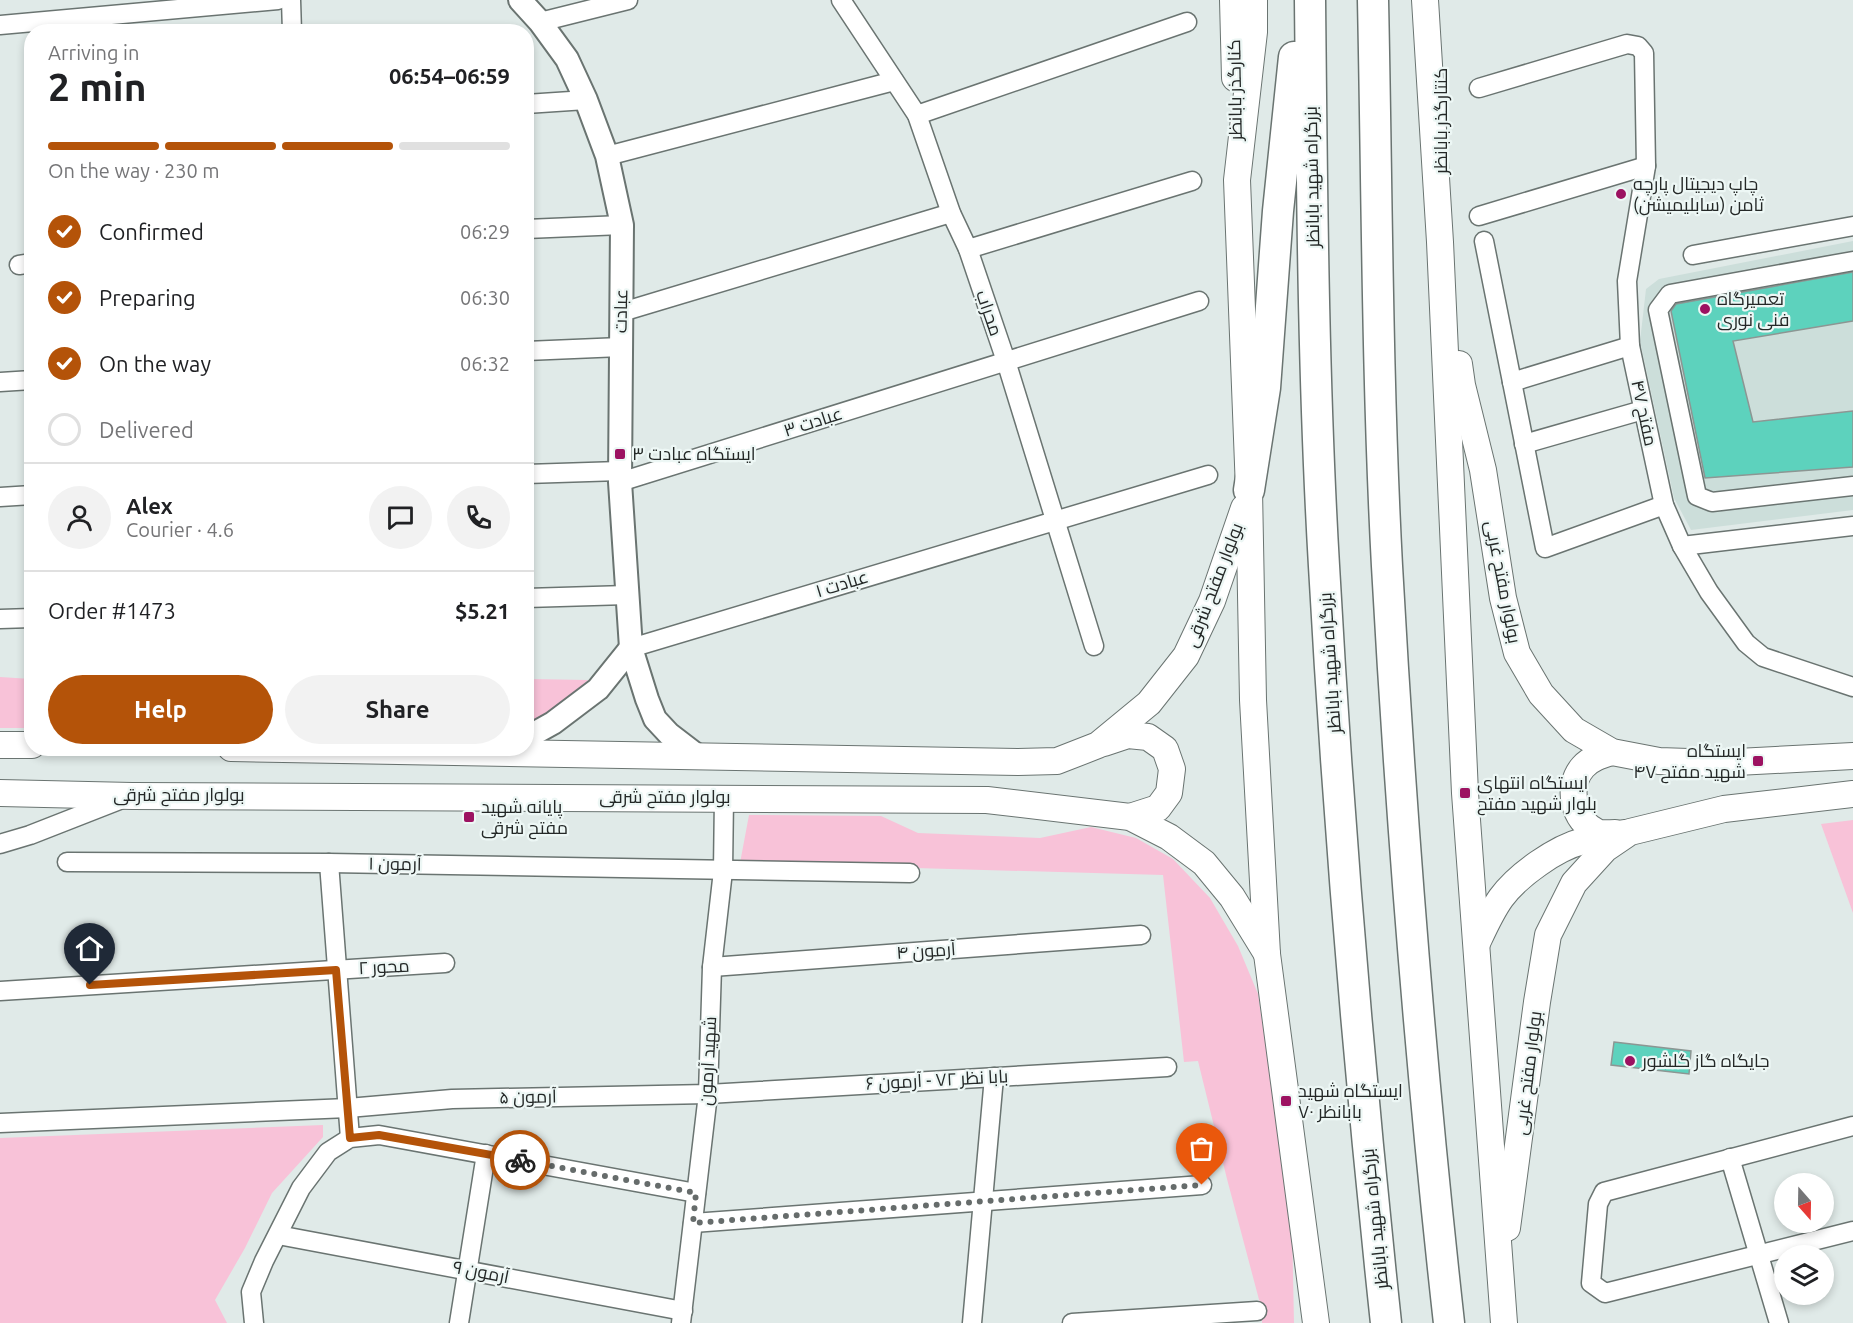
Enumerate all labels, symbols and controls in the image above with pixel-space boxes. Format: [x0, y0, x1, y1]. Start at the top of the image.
street label: کنارگذر بابانظر [1223, 39, 1247, 142]
text: Arriving in [48, 41, 139, 64]
text: 06:54–06:59 [389, 63, 510, 88]
text: 2 min [48, 65, 147, 108]
street label: کنتارگذر بابانظر [1430, 68, 1452, 175]
street label: بزرگراه شهید بابانظر [1300, 106, 1324, 249]
text: On the way · 230 m [48, 159, 220, 182]
place label: چاپ دیجیتال پارچه ثامن (سابلیمیشن) [1633, 173, 1764, 216]
marker: چاپ دیجیتال پارچه ثامن (سابلیمیشن) [1614, 187, 1628, 201]
icon: check [48, 215, 81, 248]
text: Confirmed [99, 219, 204, 244]
text: 06:29 [460, 220, 510, 243]
icon: check [48, 281, 81, 314]
text: Preparing [99, 285, 196, 310]
text: 06:30 [460, 286, 510, 309]
street label: محراب [971, 287, 1007, 339]
place label: تعمیرگاه فنی نوری [1717, 288, 1789, 331]
street label: عبادت [610, 289, 630, 333]
marker: تعمیرگاه فنی نوری [1698, 302, 1712, 316]
icon: check [48, 347, 81, 380]
text: On the way [99, 351, 211, 376]
text: 06:32 [460, 352, 510, 375]
street label: مفتح ۴۷ [1625, 378, 1662, 448]
street label: عبادت ۳ [781, 402, 845, 440]
text: Delivered [99, 417, 194, 442]
place label: ایستگاه عبادت ۳ [632, 443, 756, 463]
marker: ایستگاه عبادت ۳ [613, 447, 627, 461]
button: person [48, 486, 111, 549]
button: chat [369, 486, 432, 549]
button: phone [447, 486, 510, 549]
text: Alex [126, 493, 173, 518]
text: Courier · 4.6 [126, 518, 234, 541]
street label: بولوار مفتح غربی [1479, 519, 1526, 646]
street label: بولوار مفتح شرقی [1180, 520, 1249, 651]
street label: عبادت ۱ [813, 566, 870, 600]
street label: بزرگراه شهید بابانظر [1314, 592, 1346, 735]
text: Order #1473 [48, 598, 176, 623]
text: $5.21 [455, 598, 510, 623]
button: Help [48, 675, 273, 744]
button: Share [285, 675, 510, 744]
place label: ایستگاه شهید مفتح ۴۷ [1633, 740, 1746, 784]
marker: ایستگاه شهید مفتح ۴۷ [1751, 754, 1765, 768]
place label: ایستگاه انتهای بلوار شهید مفتح [1477, 772, 1597, 816]
street label: بولوار مفتح شرقی [113, 784, 245, 807]
street label: بولوار مفتح شرقی [599, 786, 731, 809]
marker: ایستگاه انتهای بلوار شهید مفتح [1458, 786, 1472, 800]
place label: پایانه شهید مفتح شرقی [481, 796, 568, 840]
marker: پایانه شهید مفتح شرقی [462, 810, 476, 824]
street label: آرمون ۱ [368, 853, 422, 875]
pin [64, 923, 115, 985]
icon: home [73, 932, 106, 965]
street label: آرمون ۴ [896, 938, 957, 964]
street label: محور ۲ [358, 955, 410, 979]
street label: بولوار مفتح غربی [1509, 1010, 1548, 1136]
street label: شهید آرمون [695, 1016, 721, 1106]
place label: جایگاه گاز گلشور [1641, 1050, 1769, 1072]
marker: جایگاه گاز گلشور [1623, 1054, 1637, 1068]
street label: بابا نظر ۷۲ - آرمون ۶ [865, 1065, 1009, 1095]
place label: ایستگاه شهید بابانظر ۷۰ [1298, 1080, 1403, 1123]
street label: آرمون ۵ [499, 1085, 557, 1108]
marker: ایستگاه شهید بابانظر ۷۰ [1279, 1094, 1293, 1108]
pin [1176, 1123, 1227, 1185]
courier [490, 1130, 550, 1190]
icon: bag [1185, 1132, 1218, 1165]
icon: bike [504, 1144, 537, 1177]
street label: بزرگراه شهید بابانظر [1357, 1147, 1393, 1292]
north arrow [1774, 1173, 1834, 1233]
map controls [1774, 1173, 1834, 1305]
button: layers [1774, 1245, 1834, 1305]
street label: آرمون ۹ [451, 1256, 511, 1288]

